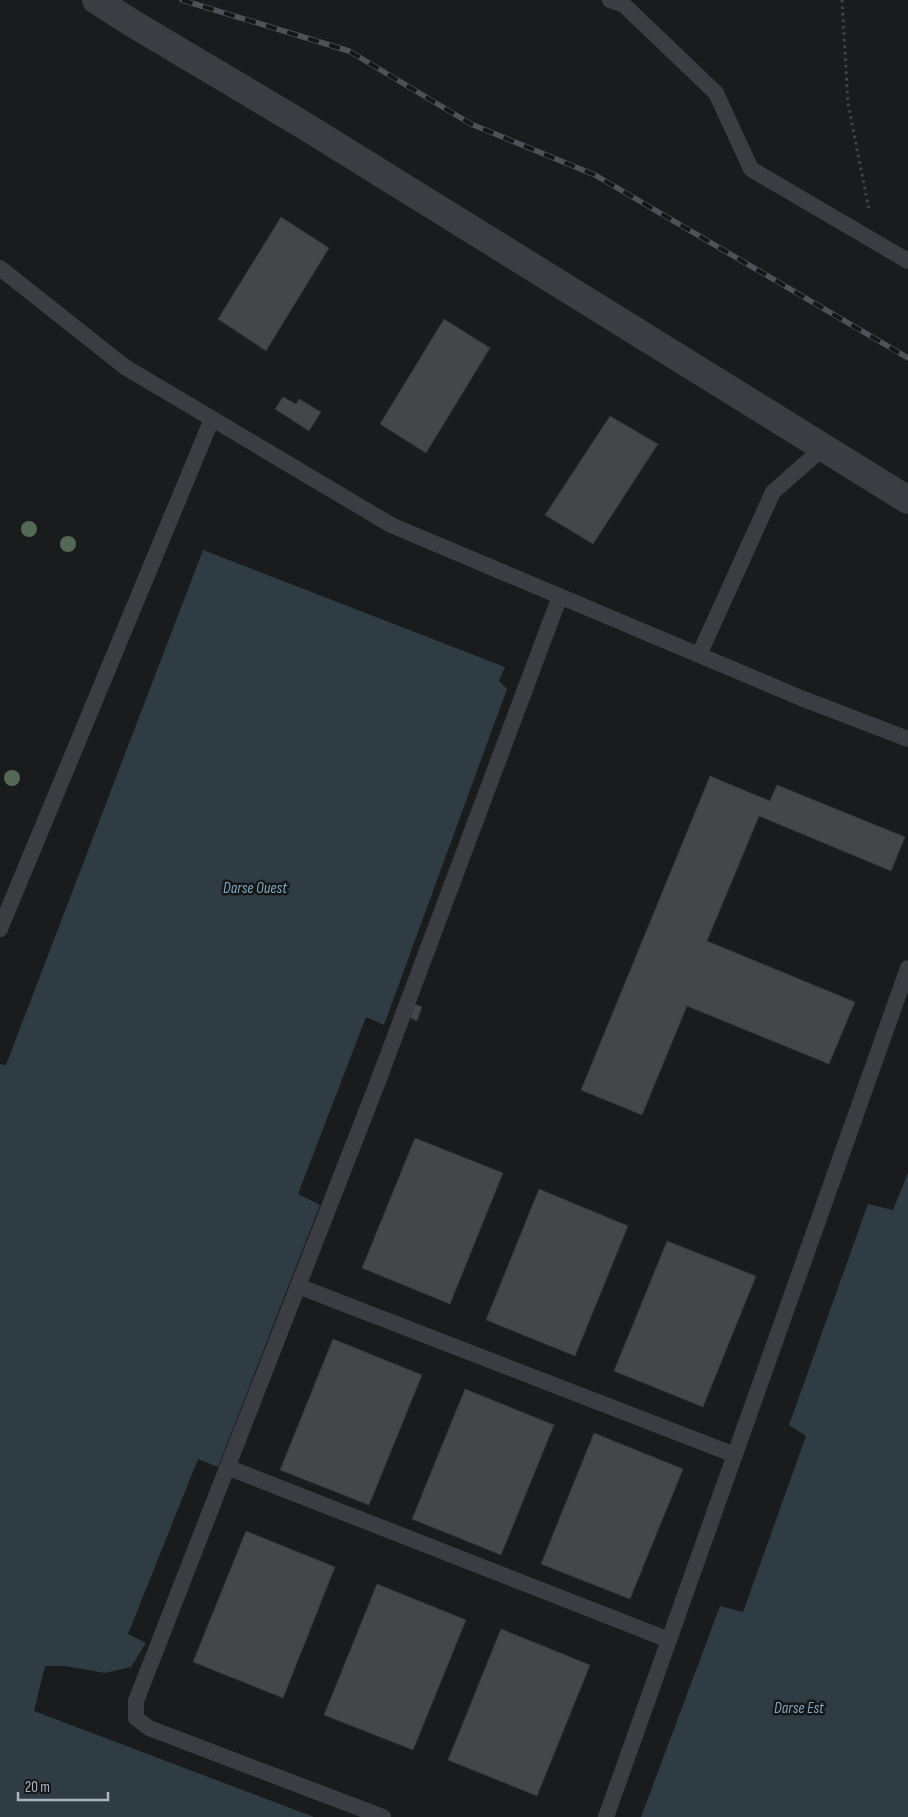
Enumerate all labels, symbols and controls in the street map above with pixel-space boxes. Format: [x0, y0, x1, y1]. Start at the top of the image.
water label: Darse Ouest [223, 879, 288, 898]
water label: Darse Est [774, 1699, 825, 1718]
scale bar [18, 1770, 108, 1802]
text: 20 m [25, 1778, 50, 1797]

